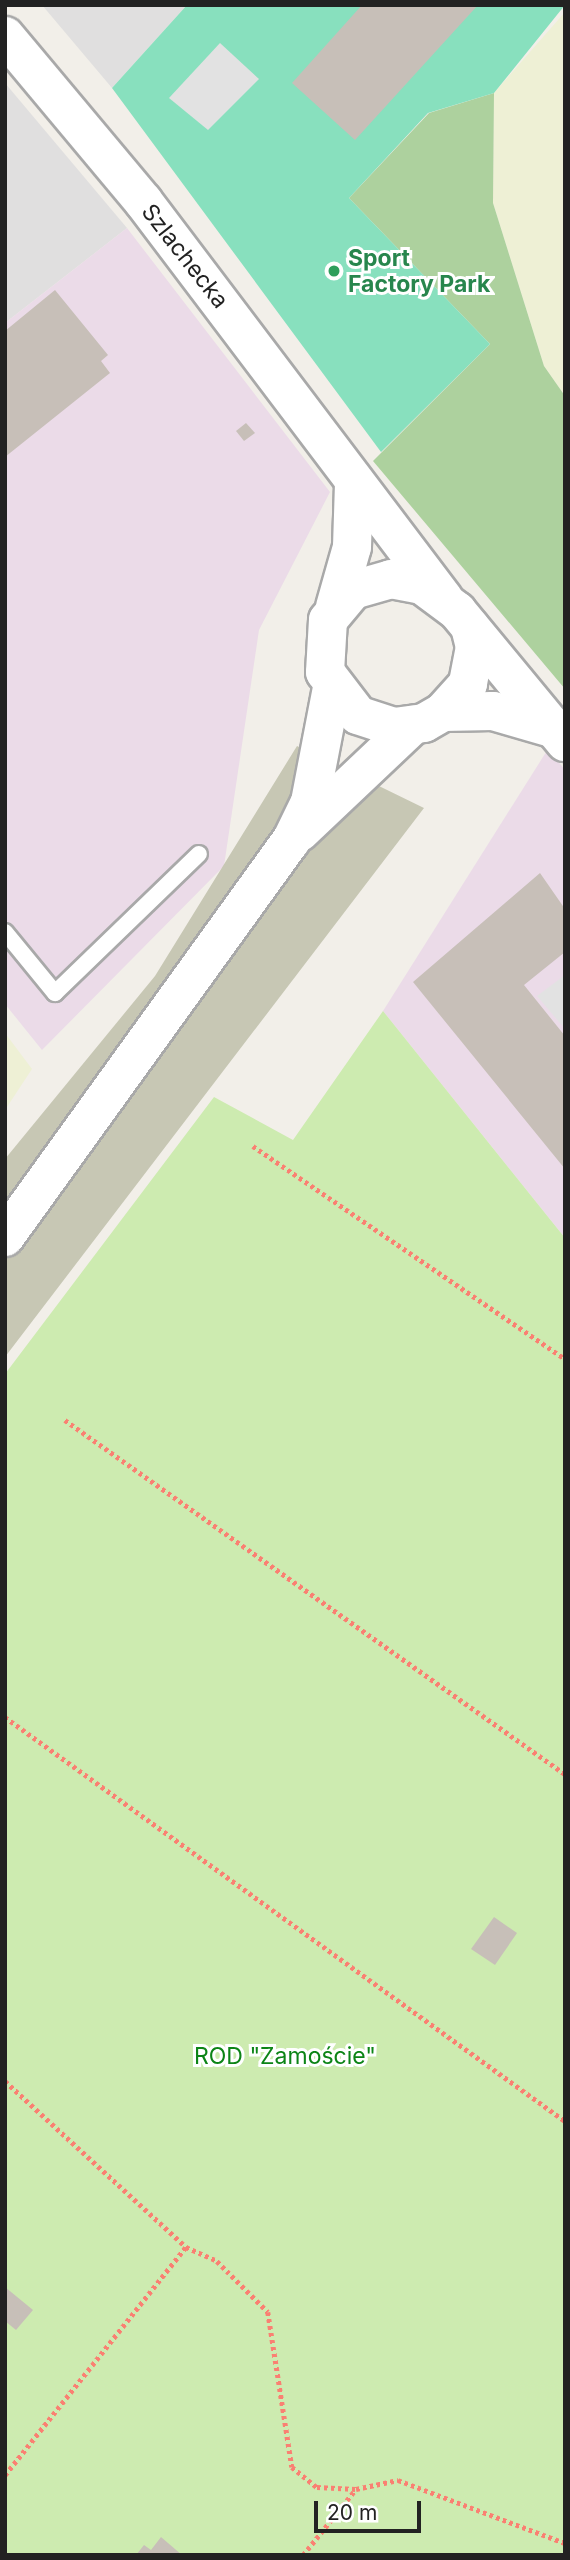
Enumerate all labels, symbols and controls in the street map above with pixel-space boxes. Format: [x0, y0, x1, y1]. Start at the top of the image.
street label: Szlachecka [136, 198, 234, 314]
place label: Sport Factory Park [348, 244, 490, 298]
marker: Sport Factory Park [326, 263, 342, 279]
park label: ROD "Zamoście" [194, 2042, 376, 2070]
scale bar [318, 2486, 425, 2530]
text: 20 m [327, 2500, 377, 2525]

